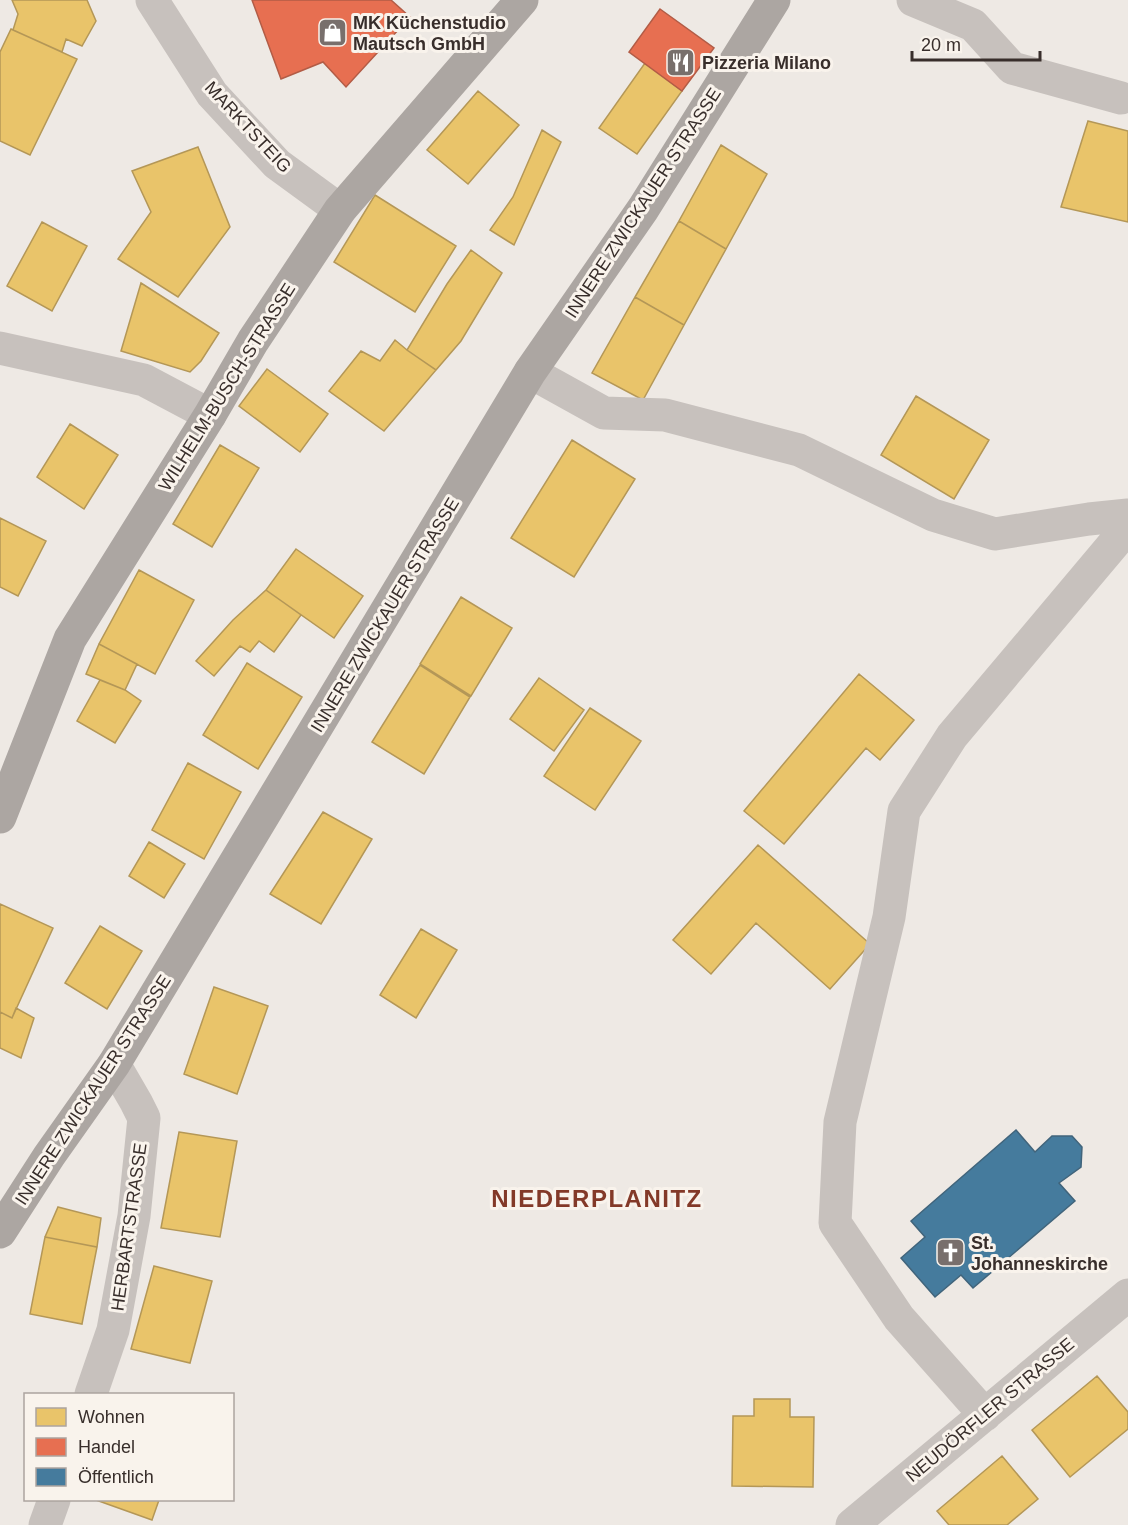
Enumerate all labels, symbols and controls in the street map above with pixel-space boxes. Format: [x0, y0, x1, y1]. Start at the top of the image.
place label: MK Küchenstudio Mautsch GmbH [353, 13, 506, 54]
shop icon: MK Küchenstudio Mautsch GmbH [316, 17, 348, 49]
scale bar [912, 24, 1040, 62]
text: 20 m [921, 35, 961, 55]
restaurant icon: Pizzeria Milano [665, 47, 697, 79]
place label: Pizzeria Milano [702, 53, 831, 73]
street label: MARKTSTEIG [201, 77, 295, 177]
street label: INNERE ZWICKAUER STRASSE [561, 84, 725, 322]
street label: WILHELM-BUSCH-STRASSE [155, 279, 299, 495]
street label: INNERE ZWICKAUER STRASSE [307, 494, 463, 736]
street label: INNERE ZWICKAUER STRASSE [11, 971, 175, 1209]
street label: HERBARTSTRASSE [107, 1142, 151, 1312]
district label: NIEDERPLANITZ [491, 1185, 703, 1212]
place label: St. Johanneskirche [971, 1233, 1108, 1274]
church icon: St. Johanneskirche [934, 1237, 966, 1269]
street label: NEUDÖRFLER STRASSE [902, 1334, 1078, 1486]
legend [24, 1393, 234, 1501]
text: Wohnen [78, 1407, 145, 1427]
text: Handel [78, 1437, 135, 1457]
text: Öffentlich [78, 1467, 154, 1487]

